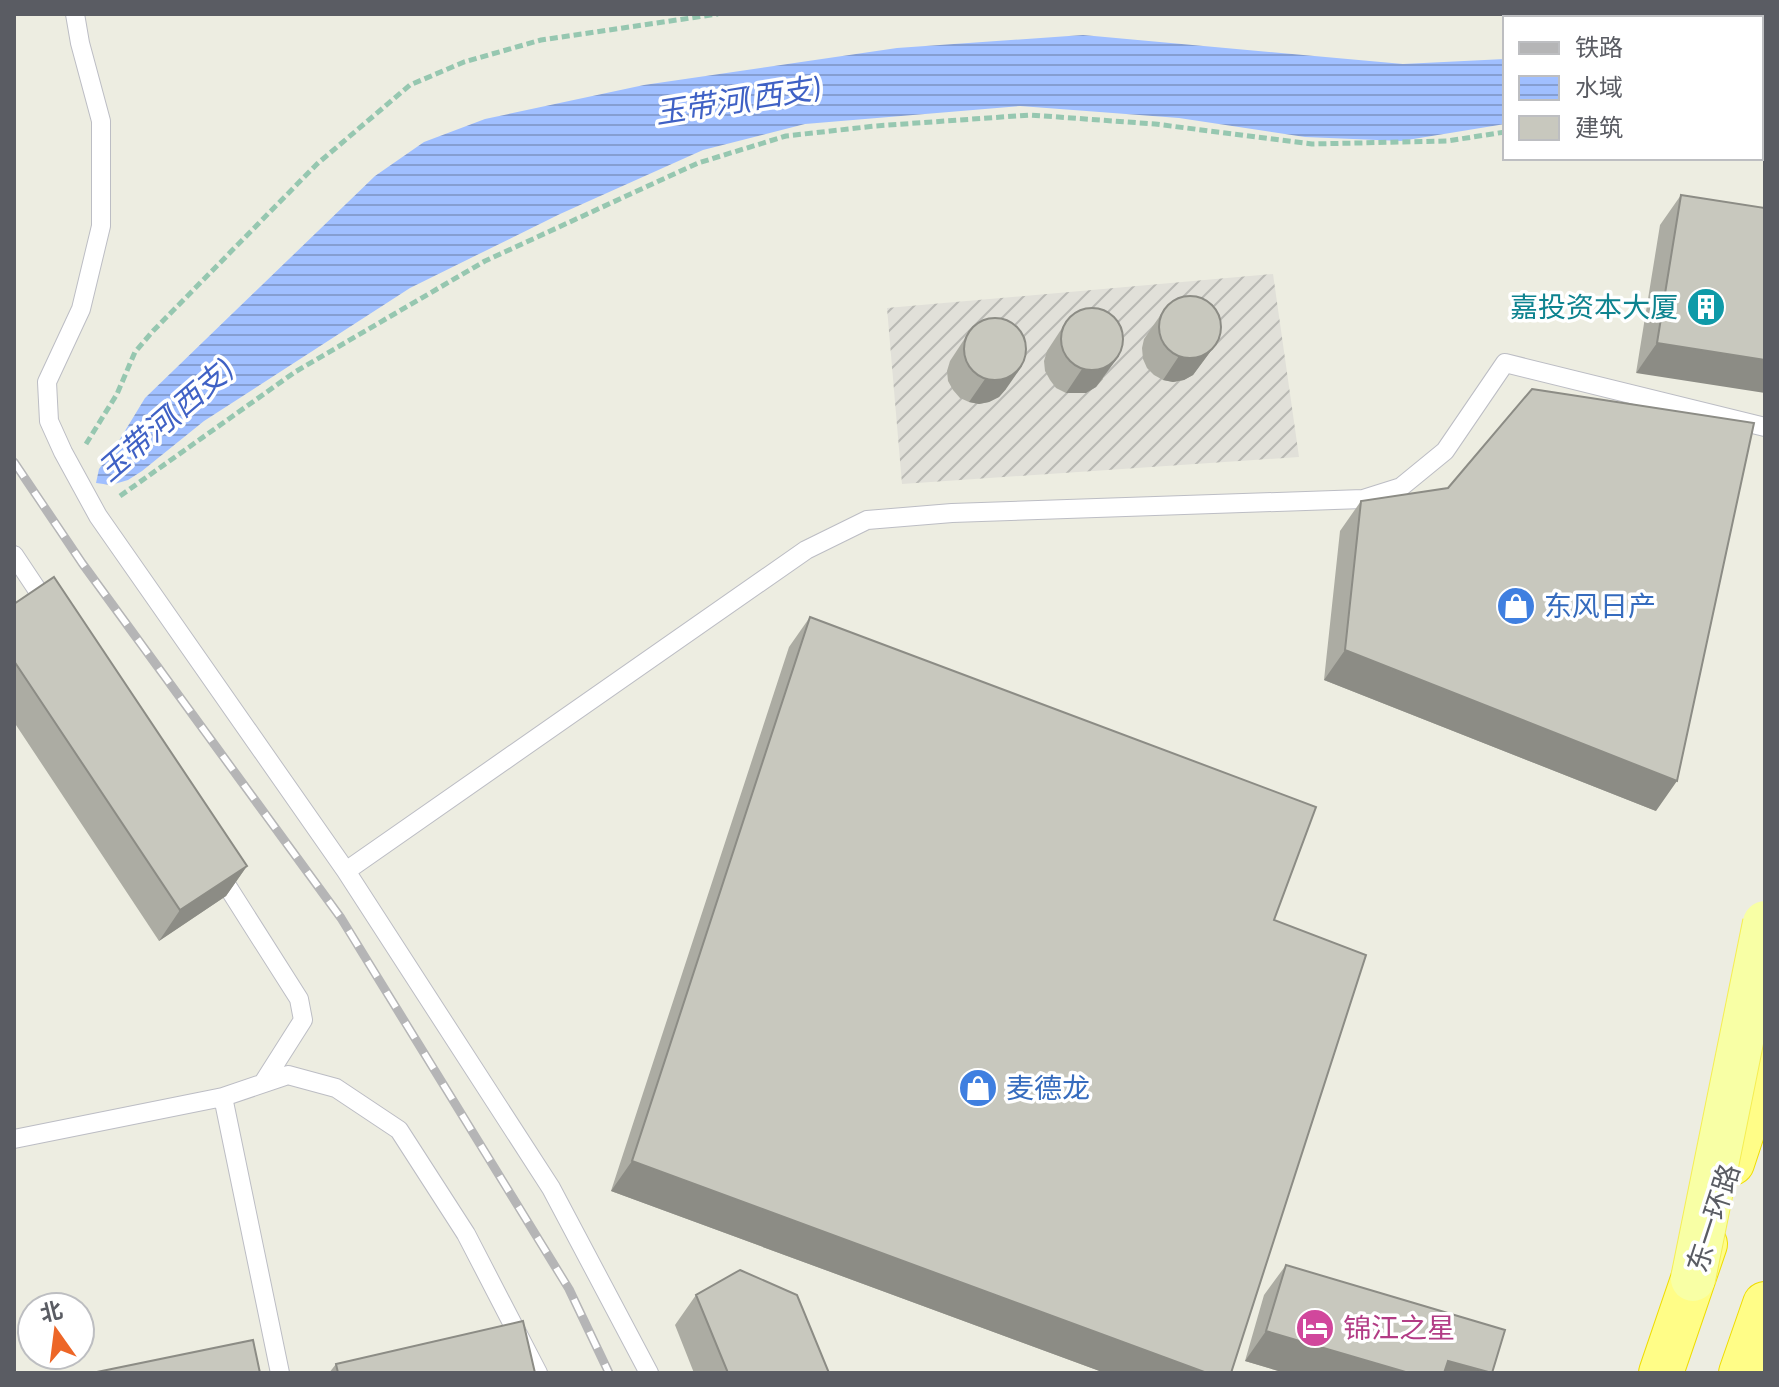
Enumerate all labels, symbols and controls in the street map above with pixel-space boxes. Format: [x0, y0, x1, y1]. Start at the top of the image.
legend [1503, 16, 1763, 160]
text: 铁路 [1575, 32, 1623, 61]
water label: 玉带河(西支) [652, 68, 822, 130]
text: 水域 [1575, 72, 1623, 101]
text: 建筑 [1575, 112, 1623, 141]
building icon: 嘉投资本大厦 [1685, 286, 1727, 328]
place label: 嘉投资本大厦 [1510, 289, 1678, 323]
water label: 玉带河(西支) [90, 351, 239, 487]
shop icon: 东风日产 [1495, 585, 1537, 627]
place label: 东风日产 [1544, 588, 1656, 622]
shop icon: 麦德龙 [957, 1067, 999, 1109]
place label: 麦德龙 [1006, 1070, 1090, 1104]
street label: 东一环路 [1679, 1159, 1746, 1276]
north arrow [16, 1291, 96, 1371]
text: 北 [37, 1295, 65, 1326]
hotel icon: 锦江之星 [1294, 1307, 1336, 1349]
place label: 锦江之星 [1343, 1310, 1455, 1344]

